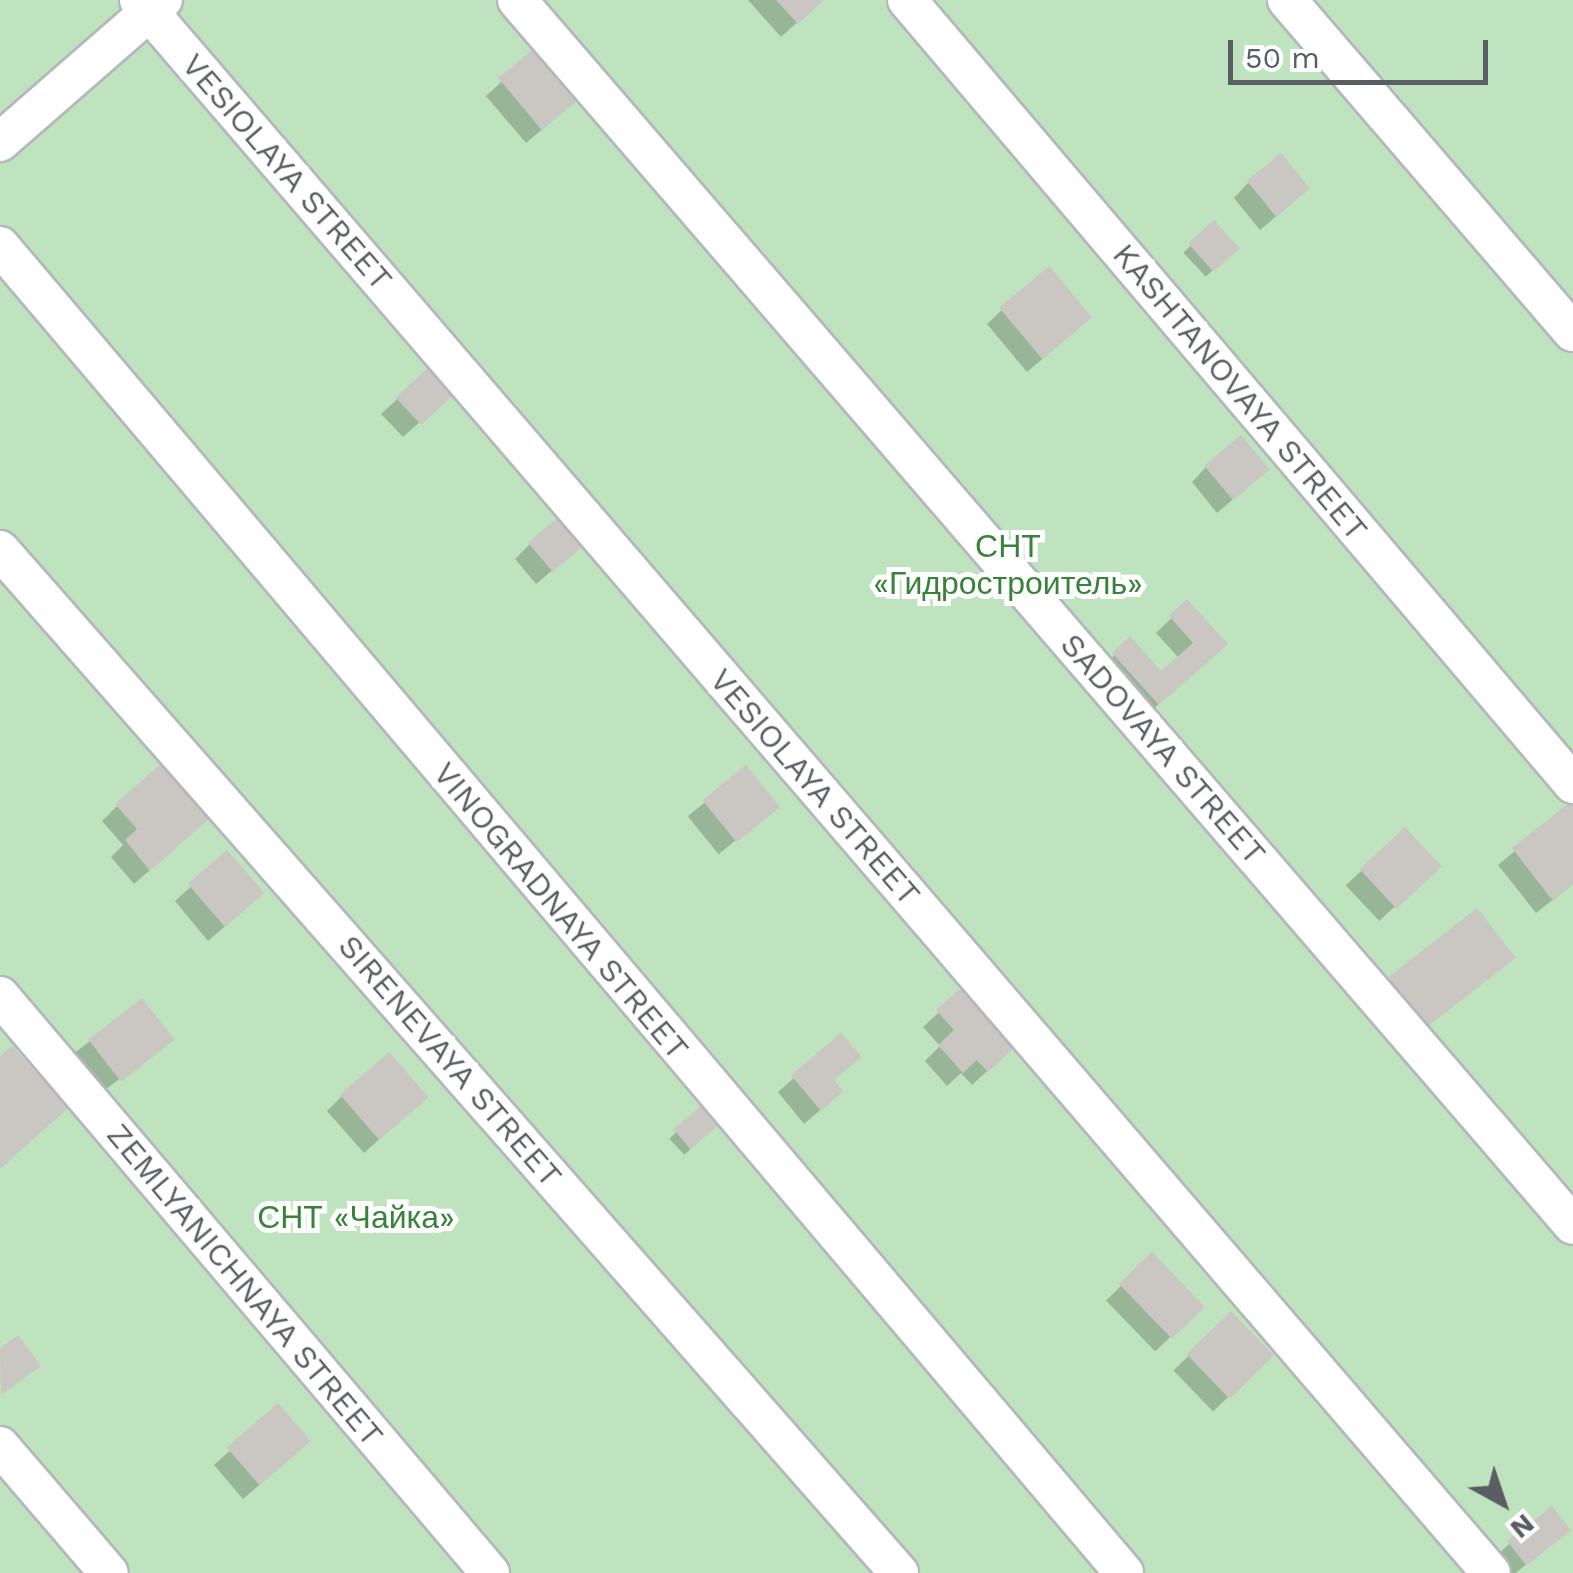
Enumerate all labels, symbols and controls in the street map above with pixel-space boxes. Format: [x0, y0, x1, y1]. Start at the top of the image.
scale bar [1233, 20, 1493, 82]
text: 50 m [1245, 40, 1320, 75]
street label: VESIOLAYA STREET [174, 46, 400, 298]
street label: KASHTANOVAYA STREET [1104, 235, 1376, 549]
park label: СНТ «Гидростроитель» [873, 528, 1143, 603]
street label: SADOVAYA STREET [1052, 625, 1274, 873]
street label: VESIOLAYA STREET [702, 661, 928, 913]
street label: VINOGRADNAYA STREET [425, 754, 697, 1068]
street label: SIRENEVAYA STREET [330, 927, 570, 1195]
street label: ZEMLYANICHNAYA STREET [98, 1116, 392, 1454]
park label: СНТ «Чайка» [257, 1198, 455, 1236]
north arrow [1453, 1453, 1553, 1553]
text: N [1504, 1507, 1541, 1546]

